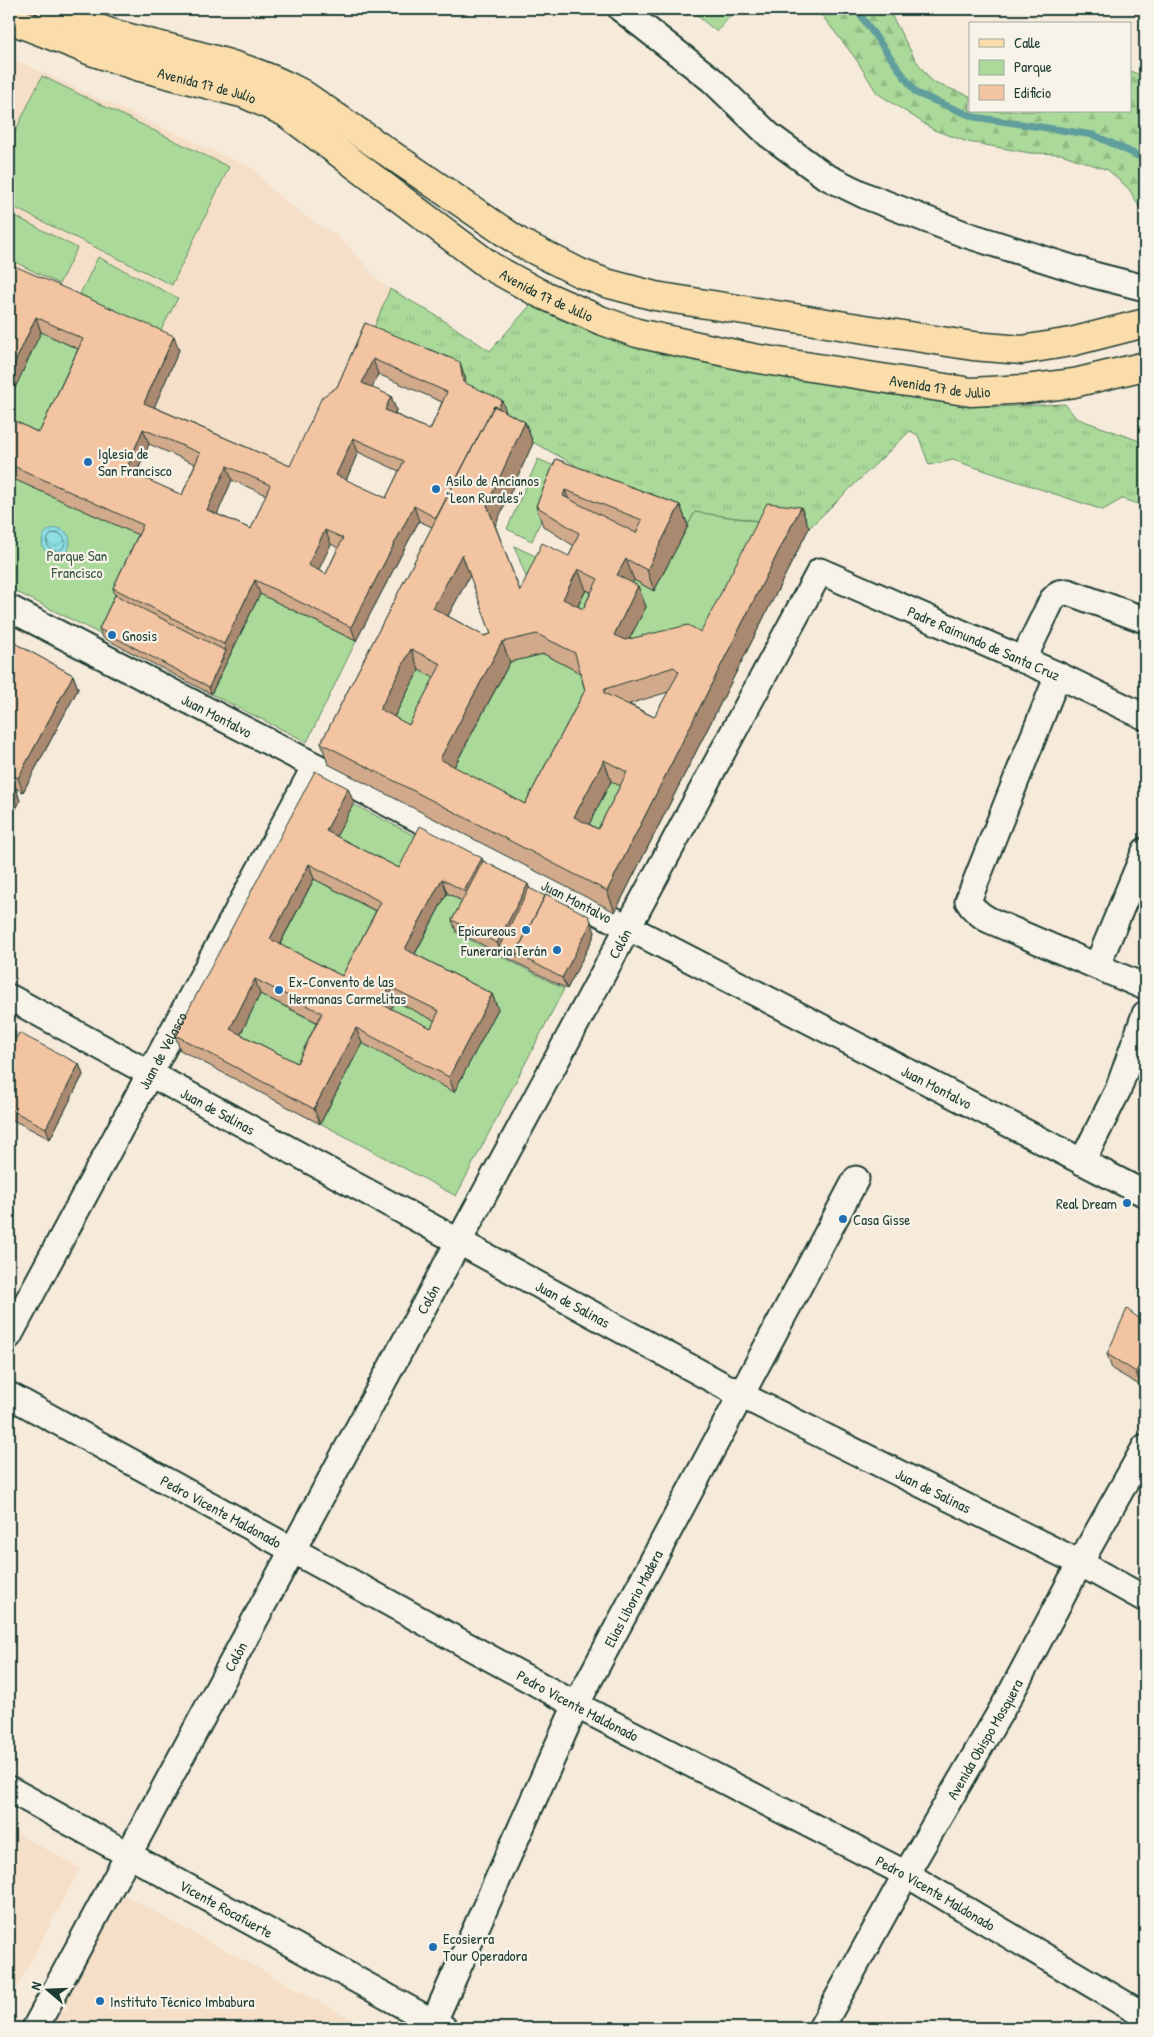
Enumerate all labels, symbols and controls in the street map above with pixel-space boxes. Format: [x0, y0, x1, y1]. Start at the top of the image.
legend [969, 22, 1132, 112]
text: Calle [1014, 32, 1041, 53]
text: Parque [1014, 56, 1052, 77]
street label: Avenida 17 de Julio [156, 62, 260, 108]
text: Edificio [1014, 82, 1051, 103]
street label: Avenida 17 de Julio [496, 263, 597, 326]
street label: Avenida 17 de Julio [888, 369, 991, 402]
place label: Iglesia de San Francisco [98, 443, 172, 481]
marker: Iglesia de San Francisco [82, 456, 94, 468]
place label: Asilo de Ancianos "Leon Rurales" [446, 470, 539, 508]
marker: Asilo de Ancianos "Leon Rurales" [430, 483, 442, 495]
park label: Parque San Francisco [47, 545, 108, 583]
street label: Padre Raimundo de Santa Cruz [904, 600, 1064, 685]
place label: Gnosis [122, 625, 157, 646]
marker: Gnosis [106, 629, 118, 641]
street label: Juan Montalvo [178, 688, 256, 742]
street label: Juan Montalvo [538, 874, 616, 928]
place label: Epicureous [458, 920, 516, 941]
marker: Epicureous [520, 924, 532, 936]
street label: Colón [603, 925, 636, 962]
place label: Funeraria Terán [460, 940, 547, 961]
marker: Funeraria Terán [551, 944, 563, 956]
place label: Ex-Convento de las Hermanas Carmelitas [289, 971, 406, 1009]
marker: Ex-Convento de las Hermanas Carmelitas [273, 984, 285, 996]
street label: Juan de Velasco [133, 1008, 192, 1093]
street label: Juan Montalvo [898, 1060, 976, 1114]
street label: Juan de Salinas [177, 1082, 259, 1140]
place label: Real Dream [1056, 1193, 1117, 1214]
marker: Real Dream [1121, 1197, 1133, 1209]
place label: Casa Gisse [853, 1209, 910, 1230]
marker: Casa Gisse [837, 1213, 849, 1225]
street label: Juan de Salinas [532, 1275, 614, 1332]
street label: Colón [411, 1280, 444, 1318]
street label: Juan de Salinas [892, 1463, 975, 1518]
street label: Pedro Vicente Maldonado [157, 1470, 285, 1553]
street label: Elias Liborio Madera [598, 1546, 667, 1651]
street label: Colón [219, 1638, 252, 1675]
street label: Pedro Vicente Maldonado [513, 1664, 642, 1746]
street label: Avenida Obispo Mosquera [941, 1675, 1027, 1803]
street label: Pedro Vicente Maldonado [872, 1850, 999, 1935]
street label: Vicente Rocafuerte [176, 1874, 277, 1943]
place label: Ecosierra Tour Operadora [443, 1928, 527, 1966]
marker: Ecosierra Tour Operadora [427, 1941, 439, 1953]
north arrow [22, 1964, 72, 2014]
text: N [25, 1978, 46, 1992]
place label: Instituto Técnico Imbabura [110, 1991, 254, 2012]
marker: Instituto Técnico Imbabura [94, 1995, 106, 2007]

